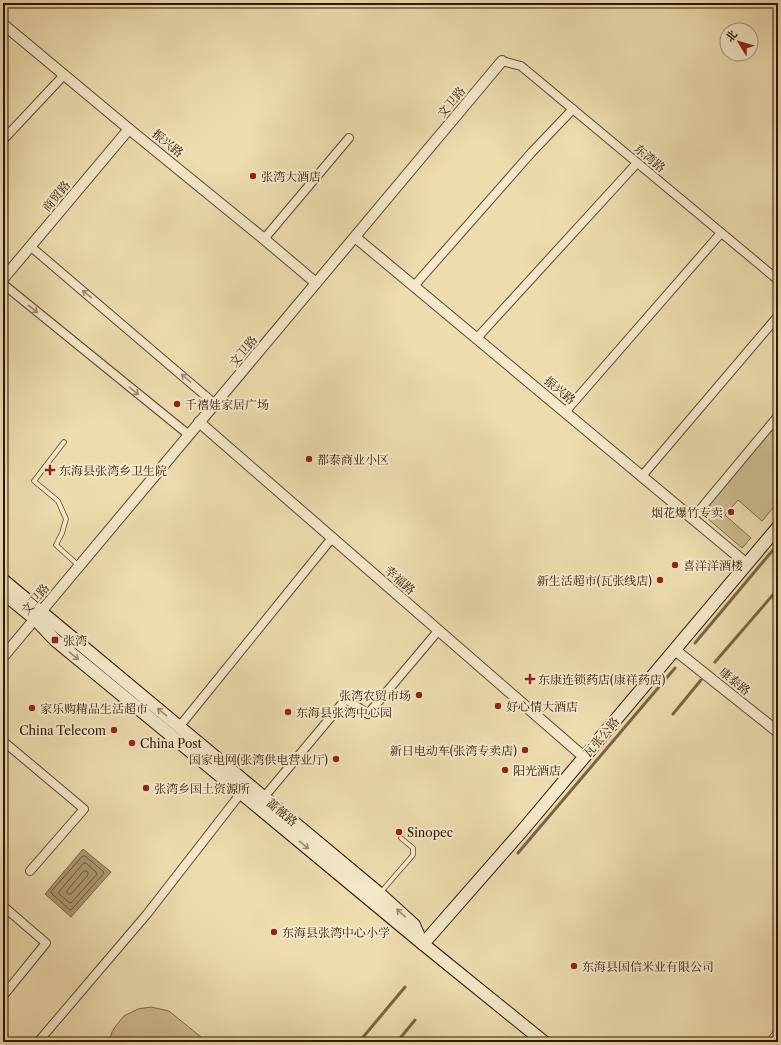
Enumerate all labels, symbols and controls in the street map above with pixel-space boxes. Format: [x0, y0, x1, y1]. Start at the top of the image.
north arrow [719, 22, 759, 62]
text: 北 [722, 27, 740, 44]
street label: 文卫路 [434, 83, 468, 121]
street label: 振兴路 [149, 126, 187, 160]
street label: 东湾路 [631, 141, 669, 175]
place label: 张湾大酒店 [261, 169, 321, 184]
marker: 张湾大酒店 [248, 171, 258, 181]
street label: 商贸路 [39, 177, 73, 215]
one-way arrow [82, 290, 92, 299]
one-way arrow [28, 304, 39, 313]
street label: 文卫路 [226, 332, 260, 370]
street label: 振兴路 [541, 373, 579, 407]
one-way arrow [180, 374, 191, 383]
one-way arrow [129, 386, 139, 395]
place label: 千禧娃家居广场 [185, 397, 269, 412]
marker: 千禧娃家居广场 [172, 399, 182, 409]
place label: 都泰商业小区 [317, 452, 389, 467]
marker: 都泰商业小区 [304, 454, 314, 464]
place label: 东海县张湾乡卫生院 [59, 463, 167, 478]
marker: 东海县张湾乡卫生院 [44, 464, 56, 476]
place label: 烟花爆竹专卖 [651, 505, 723, 520]
marker: 烟花爆竹专卖 [726, 507, 736, 517]
place label: 喜洋洋酒楼 [683, 558, 743, 573]
marker: 喜洋洋酒楼 [670, 560, 680, 570]
street label: 幸福路 [381, 563, 419, 597]
place label: 新生活超市(瓦张线店) [537, 573, 652, 588]
marker: 新生活超市(瓦张线店) [655, 575, 665, 585]
street label: 文卫路 [18, 580, 52, 618]
place label: 张湾 [63, 633, 87, 648]
marker: 张湾 [50, 635, 60, 645]
one-way arrow [69, 651, 79, 660]
street label: 康泰路 [716, 664, 754, 698]
place label: 东康连锁药店(康祥药店) [538, 672, 666, 687]
marker: 东康连锁药店(康祥药店) [525, 674, 535, 684]
place label: 张湾农贸市场 [339, 688, 411, 703]
marker: 张湾农贸市场 [414, 690, 424, 700]
place label: 好心情大酒店 [506, 699, 578, 714]
place label: 家乐购精品生活超市 [40, 701, 148, 716]
marker: 好心情大酒店 [493, 701, 503, 711]
marker: 家乐购精品生活超市 [27, 703, 37, 713]
place label: 东海县张湾中心园 [296, 705, 392, 720]
marker: 东海县张湾中心园 [283, 707, 293, 717]
one-way arrow [156, 708, 167, 717]
street label: 瓦张公路 [580, 714, 622, 760]
place label: China Telecom [19, 723, 106, 738]
marker: China Telecom [109, 725, 119, 735]
place label: China Post [140, 736, 202, 751]
marker: China Post [127, 738, 137, 748]
place label: 新日电动车(张湾专卖店) [390, 743, 517, 758]
marker: 新日电动车(张湾专卖店) [520, 745, 530, 755]
place label: 国家电网(张湾供电营业厅) [189, 752, 328, 767]
marker: 国家电网(张湾供电营业厅) [331, 754, 341, 764]
place label: 阳光酒店 [513, 763, 561, 778]
marker: 阳光酒店 [500, 765, 510, 775]
place label: 张湾乡国土资源所 [154, 781, 250, 796]
marker: 张湾乡国土资源所 [141, 783, 151, 793]
street label: 蔷薇路 [263, 795, 301, 829]
place label: Sinopec [407, 825, 453, 840]
marker: Sinopec [394, 827, 404, 837]
one-way arrow [299, 841, 309, 850]
one-way arrow [395, 908, 406, 917]
place label: 东海县张湾中心小学 [282, 925, 390, 940]
marker: 东海县张湾中心小学 [269, 927, 279, 937]
place label: 东海县国信米业有限公司 [582, 959, 714, 974]
marker: 东海县国信米业有限公司 [569, 961, 579, 971]

